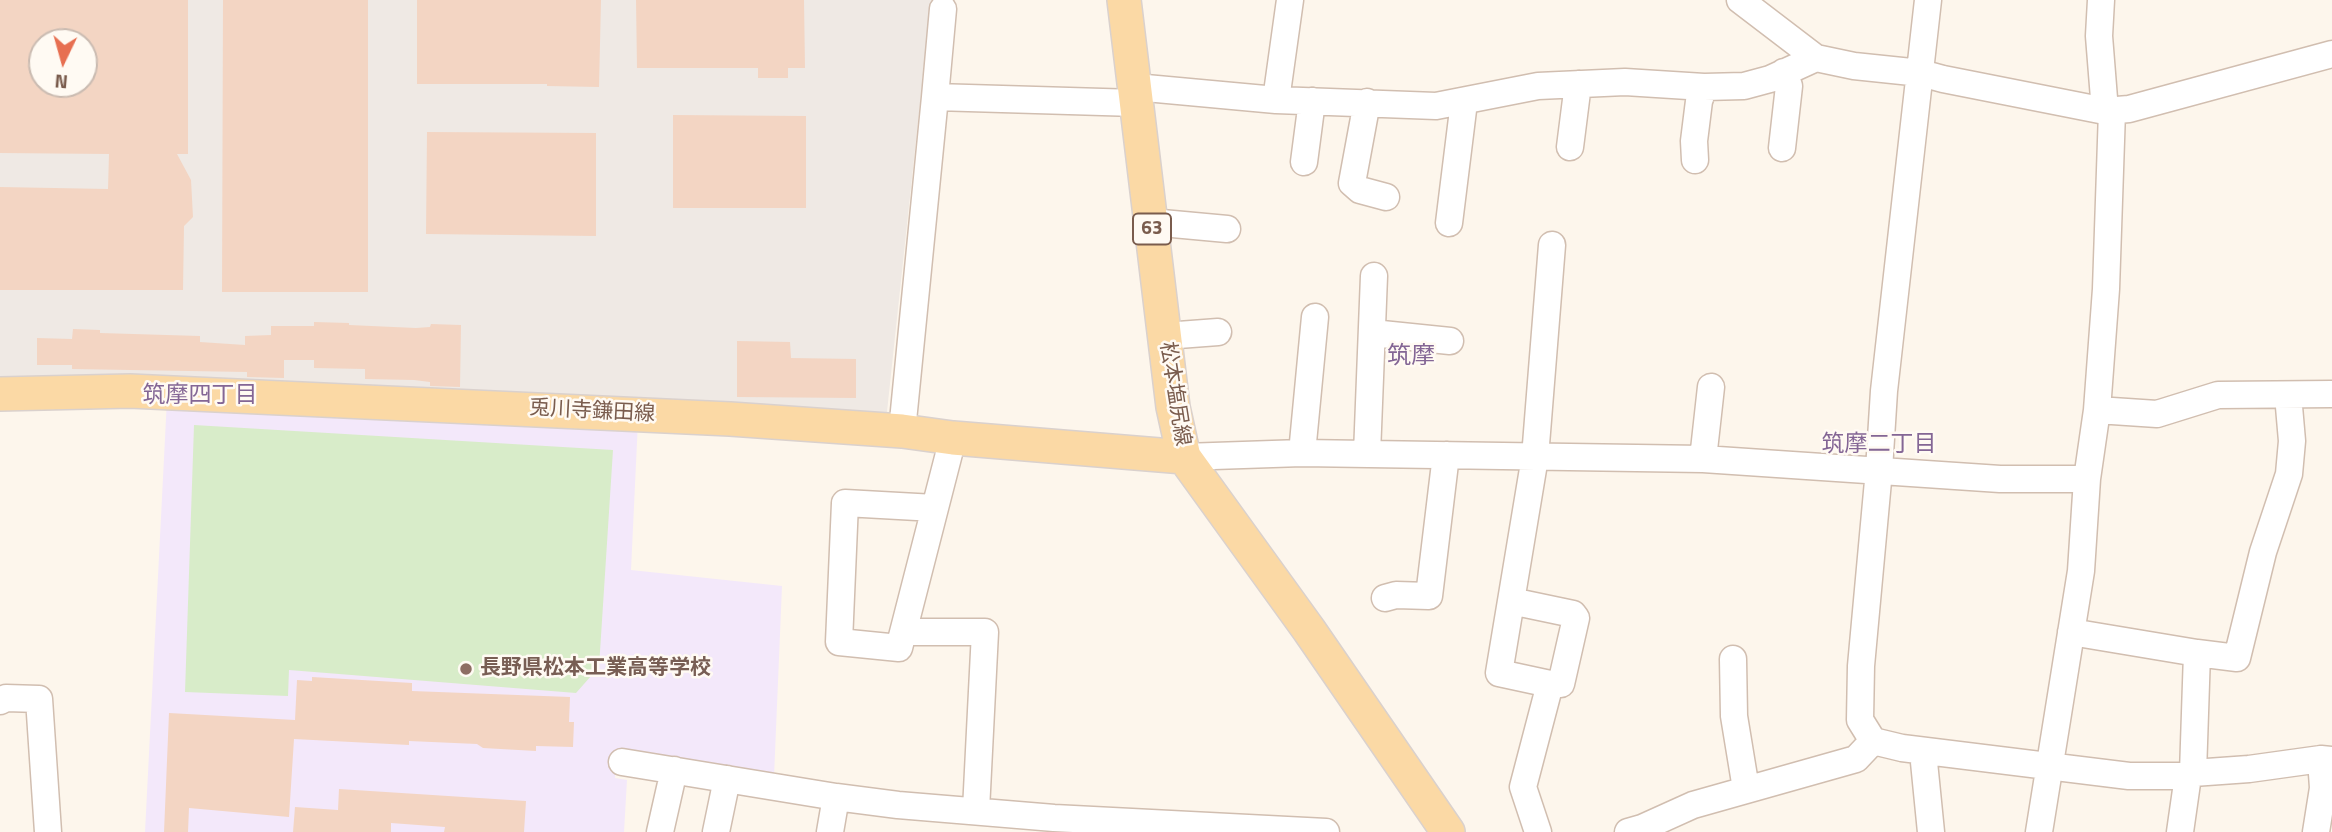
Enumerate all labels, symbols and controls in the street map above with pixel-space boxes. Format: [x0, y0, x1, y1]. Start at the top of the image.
north arrow [28, 28, 98, 98]
text: N [53, 67, 69, 97]
road number: 63 [1133, 214, 1171, 244]
street label: 松本塩尻線 [1153, 340, 1195, 448]
district label: 筑摩 [1387, 343, 1435, 371]
district label: 筑摩四丁目 [143, 382, 257, 410]
street label: 兎川寺鎌田線 [528, 396, 656, 428]
district label: 筑摩二丁目 [1822, 431, 1936, 459]
place label: 長野県松本工業高等学校 [480, 656, 711, 682]
marker: 長野県松本工業高等学校 [458, 661, 474, 677]

